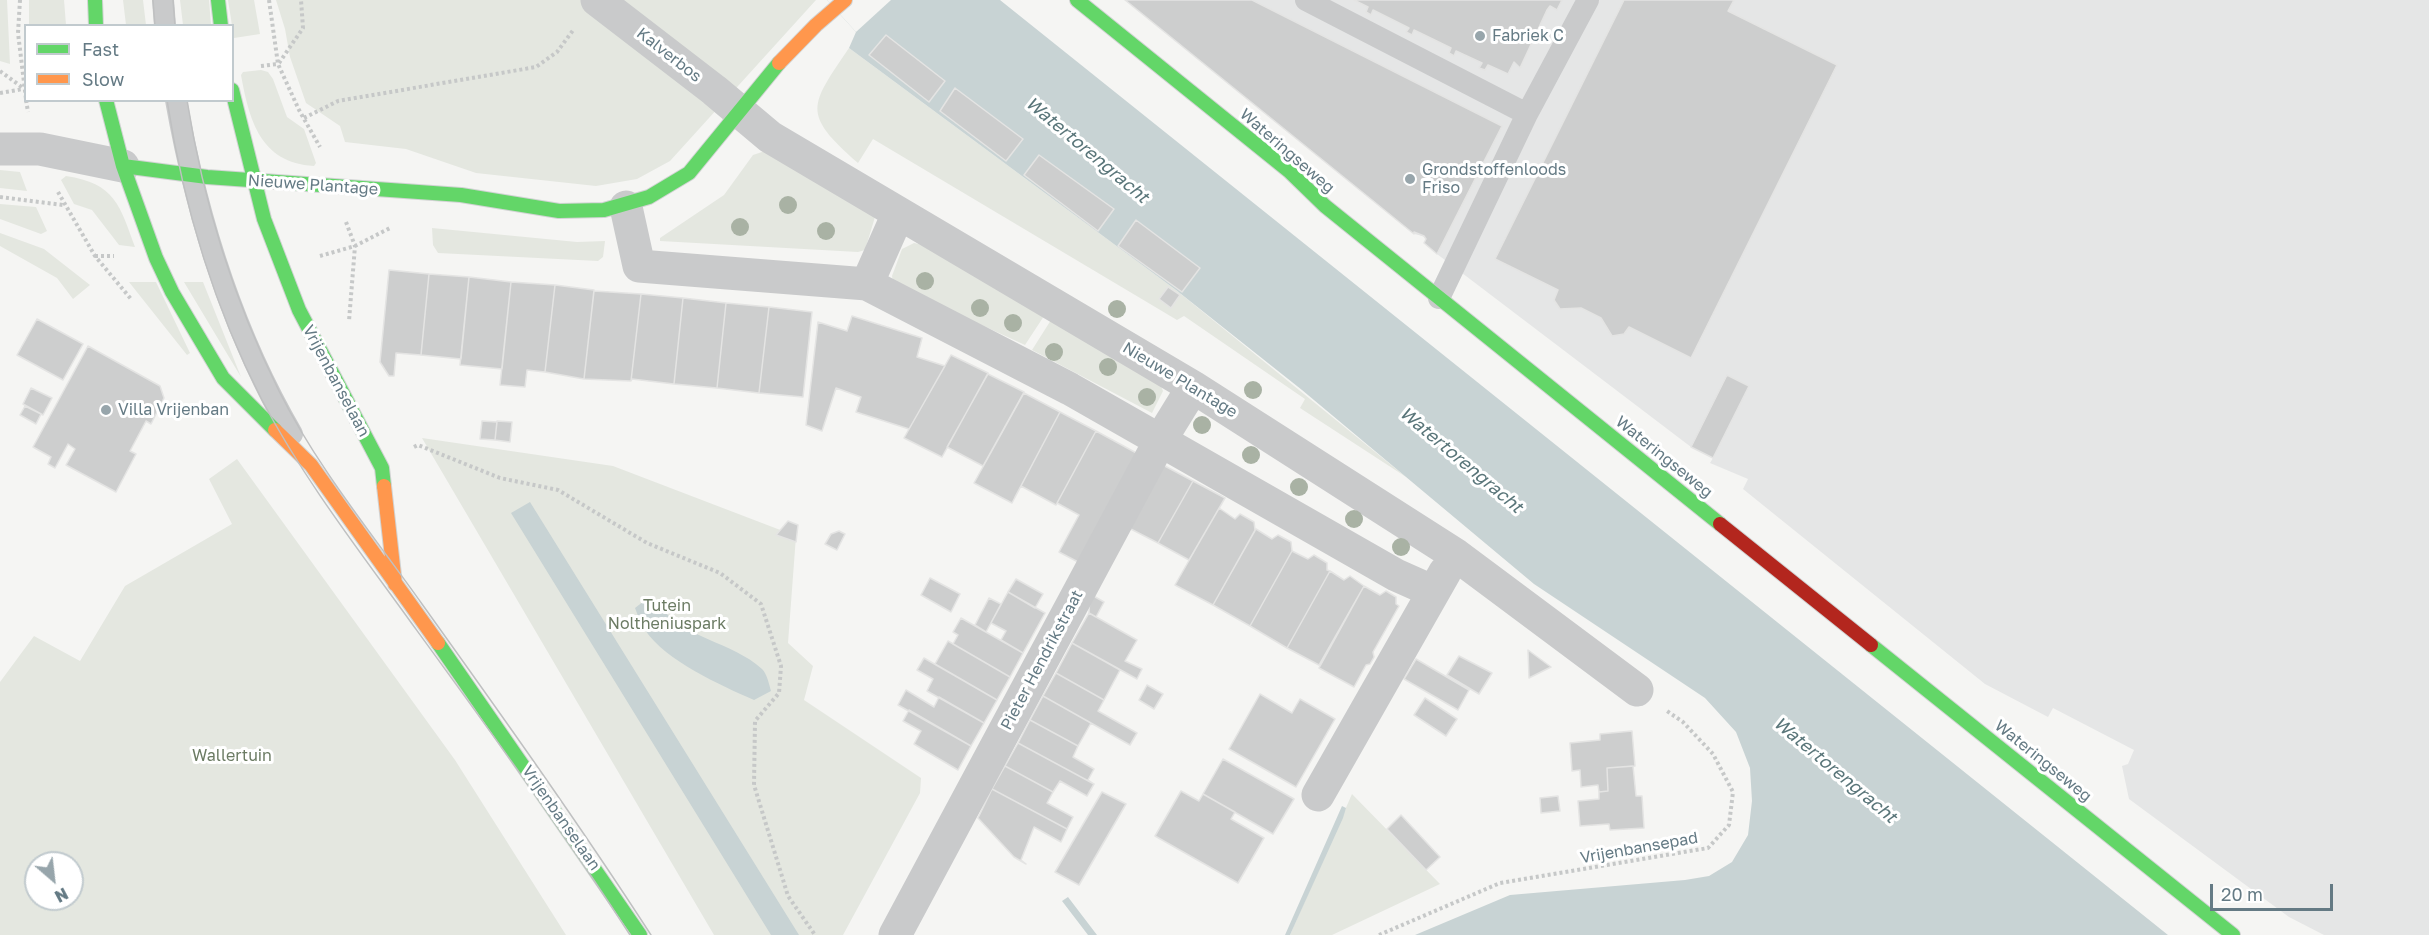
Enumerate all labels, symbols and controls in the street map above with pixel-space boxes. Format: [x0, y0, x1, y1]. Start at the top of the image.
legend [24, 24, 234, 102]
street label: Kalverbos [633, 24, 705, 86]
place label: Fabriek C [1492, 26, 1564, 46]
marker: Fabriek C [1473, 29, 1487, 43]
text: Fast [82, 38, 119, 60]
text: Slow [82, 68, 124, 90]
water label: Watertorengracht [1021, 92, 1153, 208]
street label: Wateringseweg [1236, 105, 1338, 197]
place label: Grondstoffenloods Friso [1422, 160, 1566, 198]
street label: Nieuwe Plantage [247, 171, 379, 199]
marker: Grondstoffenloods Friso [1403, 172, 1417, 186]
street label: Vrijenbanselaan [299, 322, 373, 440]
street label: Nieuwe Plantage [1119, 338, 1241, 422]
place label: Villa Vrijenban [118, 400, 229, 420]
water label: Watertorengracht [1395, 402, 1527, 518]
marker: Villa Vrijenban [99, 403, 113, 417]
street label: Wateringseweg [1612, 412, 1716, 502]
street label: Pieter Hendrikstraat [997, 587, 1087, 733]
park label: Tutein Noltheniuspark [608, 596, 726, 634]
water label: Watertorengracht [1769, 712, 1901, 828]
street label: Wateringseweg [1991, 716, 2095, 806]
park label: Wallertuin [192, 746, 272, 766]
street label: Vrijenbanselaan [518, 762, 604, 874]
street label: Vrijenbansepad [1579, 828, 1699, 868]
north arrow [24, 851, 84, 911]
scale bar [2213, 872, 2336, 910]
text: N [51, 883, 72, 907]
text: 20 m [2221, 883, 2263, 905]

